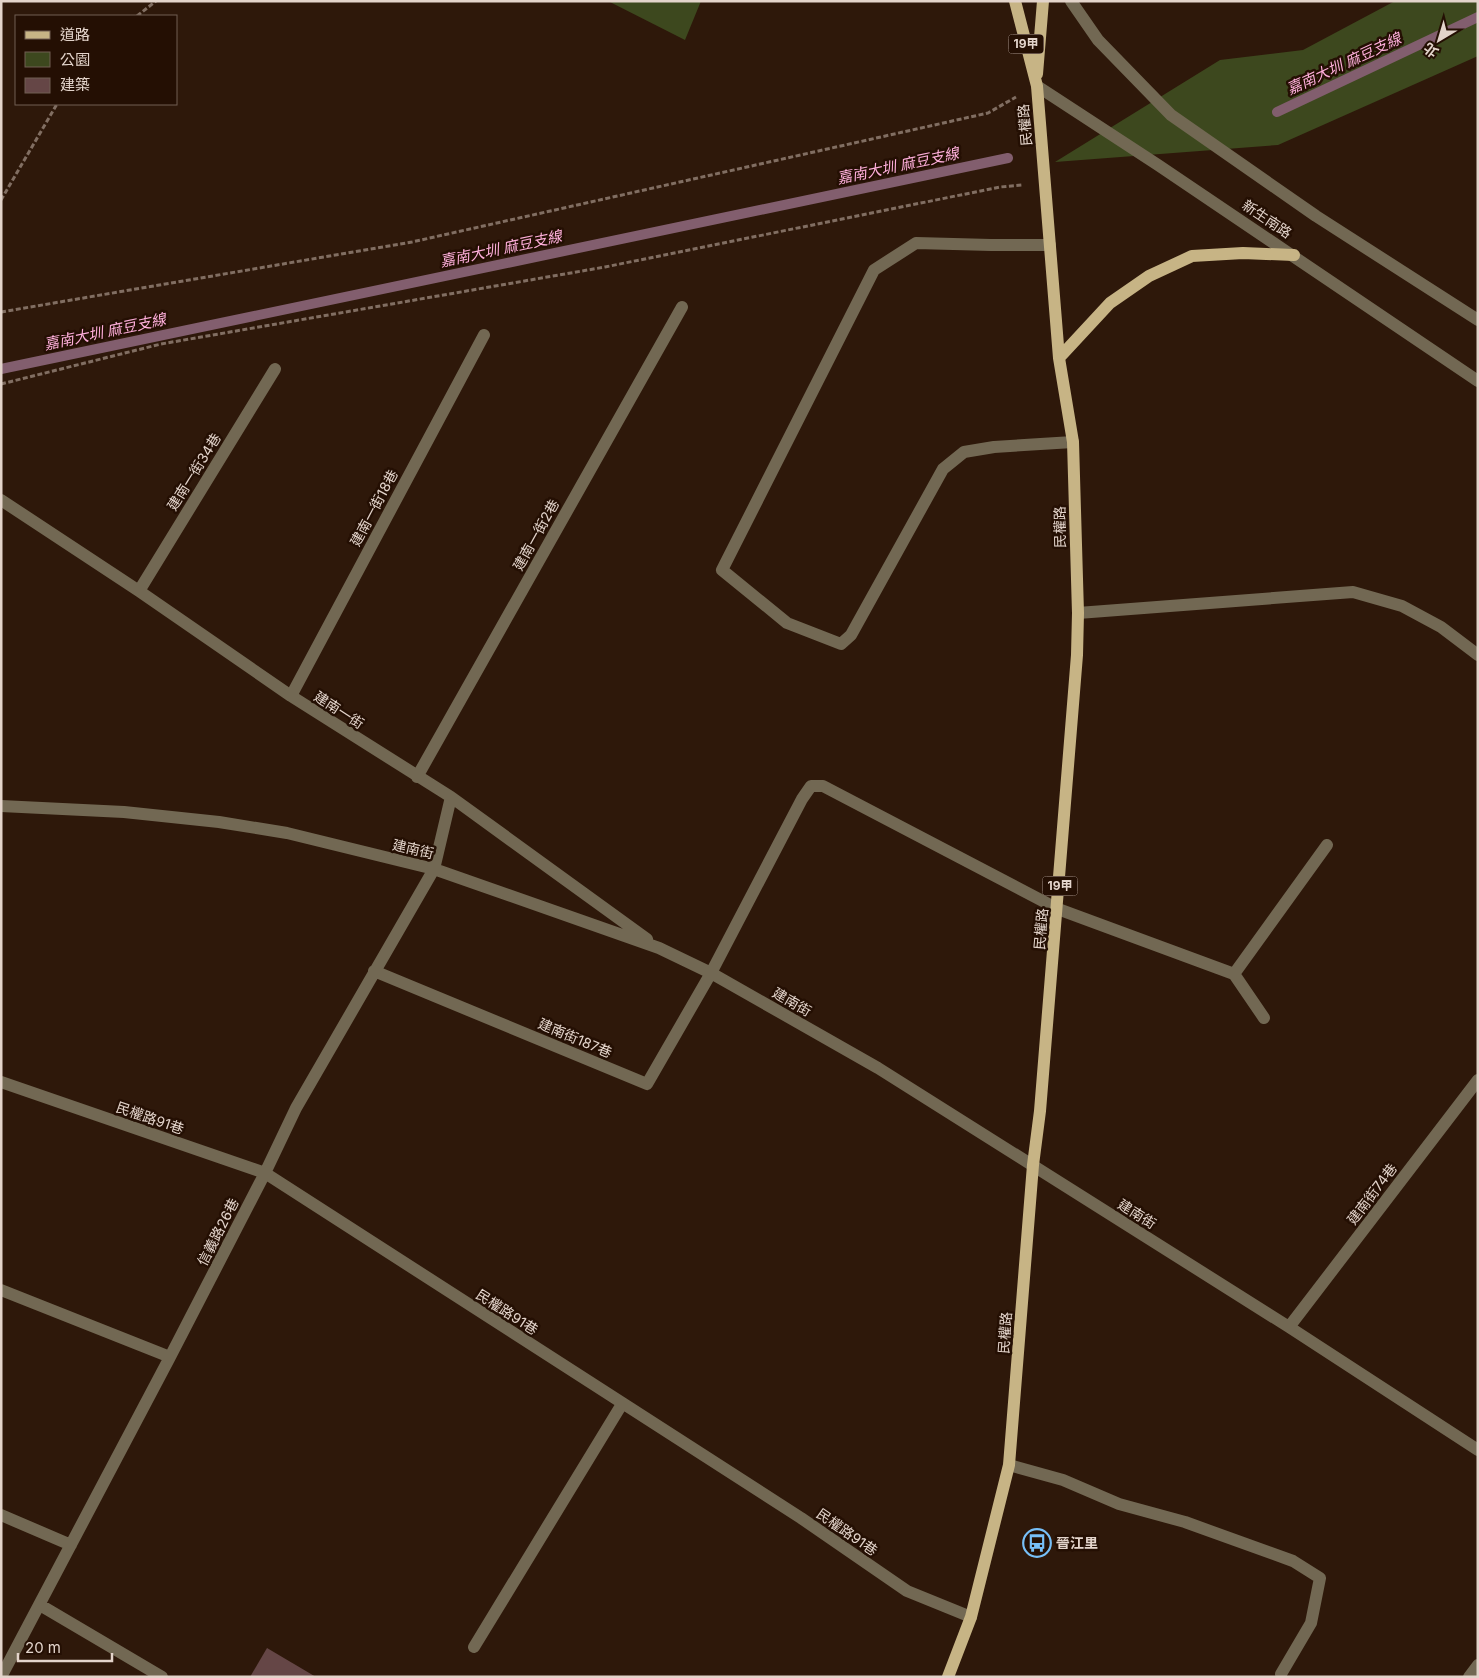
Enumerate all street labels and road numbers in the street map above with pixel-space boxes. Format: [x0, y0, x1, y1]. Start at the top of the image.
road number: 19甲 [1008, 34, 1044, 54]
street label: 民權路 [1014, 103, 1035, 147]
street label: 新生南路 [1239, 196, 1295, 241]
street label: 建南一街34巷 [163, 430, 224, 513]
street label: 建南一街18巷 [346, 467, 401, 549]
street label: 建南一街2巷 [509, 496, 562, 573]
street label: 民權路 [1051, 506, 1068, 548]
street label: 建南一街 [311, 687, 367, 732]
street label: 建南街 [391, 836, 435, 862]
road number: 19甲 [1042, 876, 1078, 896]
street label: 民權路 [1030, 907, 1051, 951]
street label: 建南街 [770, 984, 815, 1019]
street label: 建南街187巷 [536, 1014, 615, 1061]
street label: 民權路91巷 [114, 1098, 186, 1137]
street label: 建南街74巷 [1343, 1160, 1400, 1228]
street label: 信義路26巷 [193, 1195, 242, 1268]
street label: 建南街 [1115, 1195, 1160, 1232]
street label: 民權路91巷 [473, 1285, 541, 1338]
street label: 民權路 [995, 1311, 1014, 1355]
street label: 民權路91巷 [814, 1504, 881, 1559]

